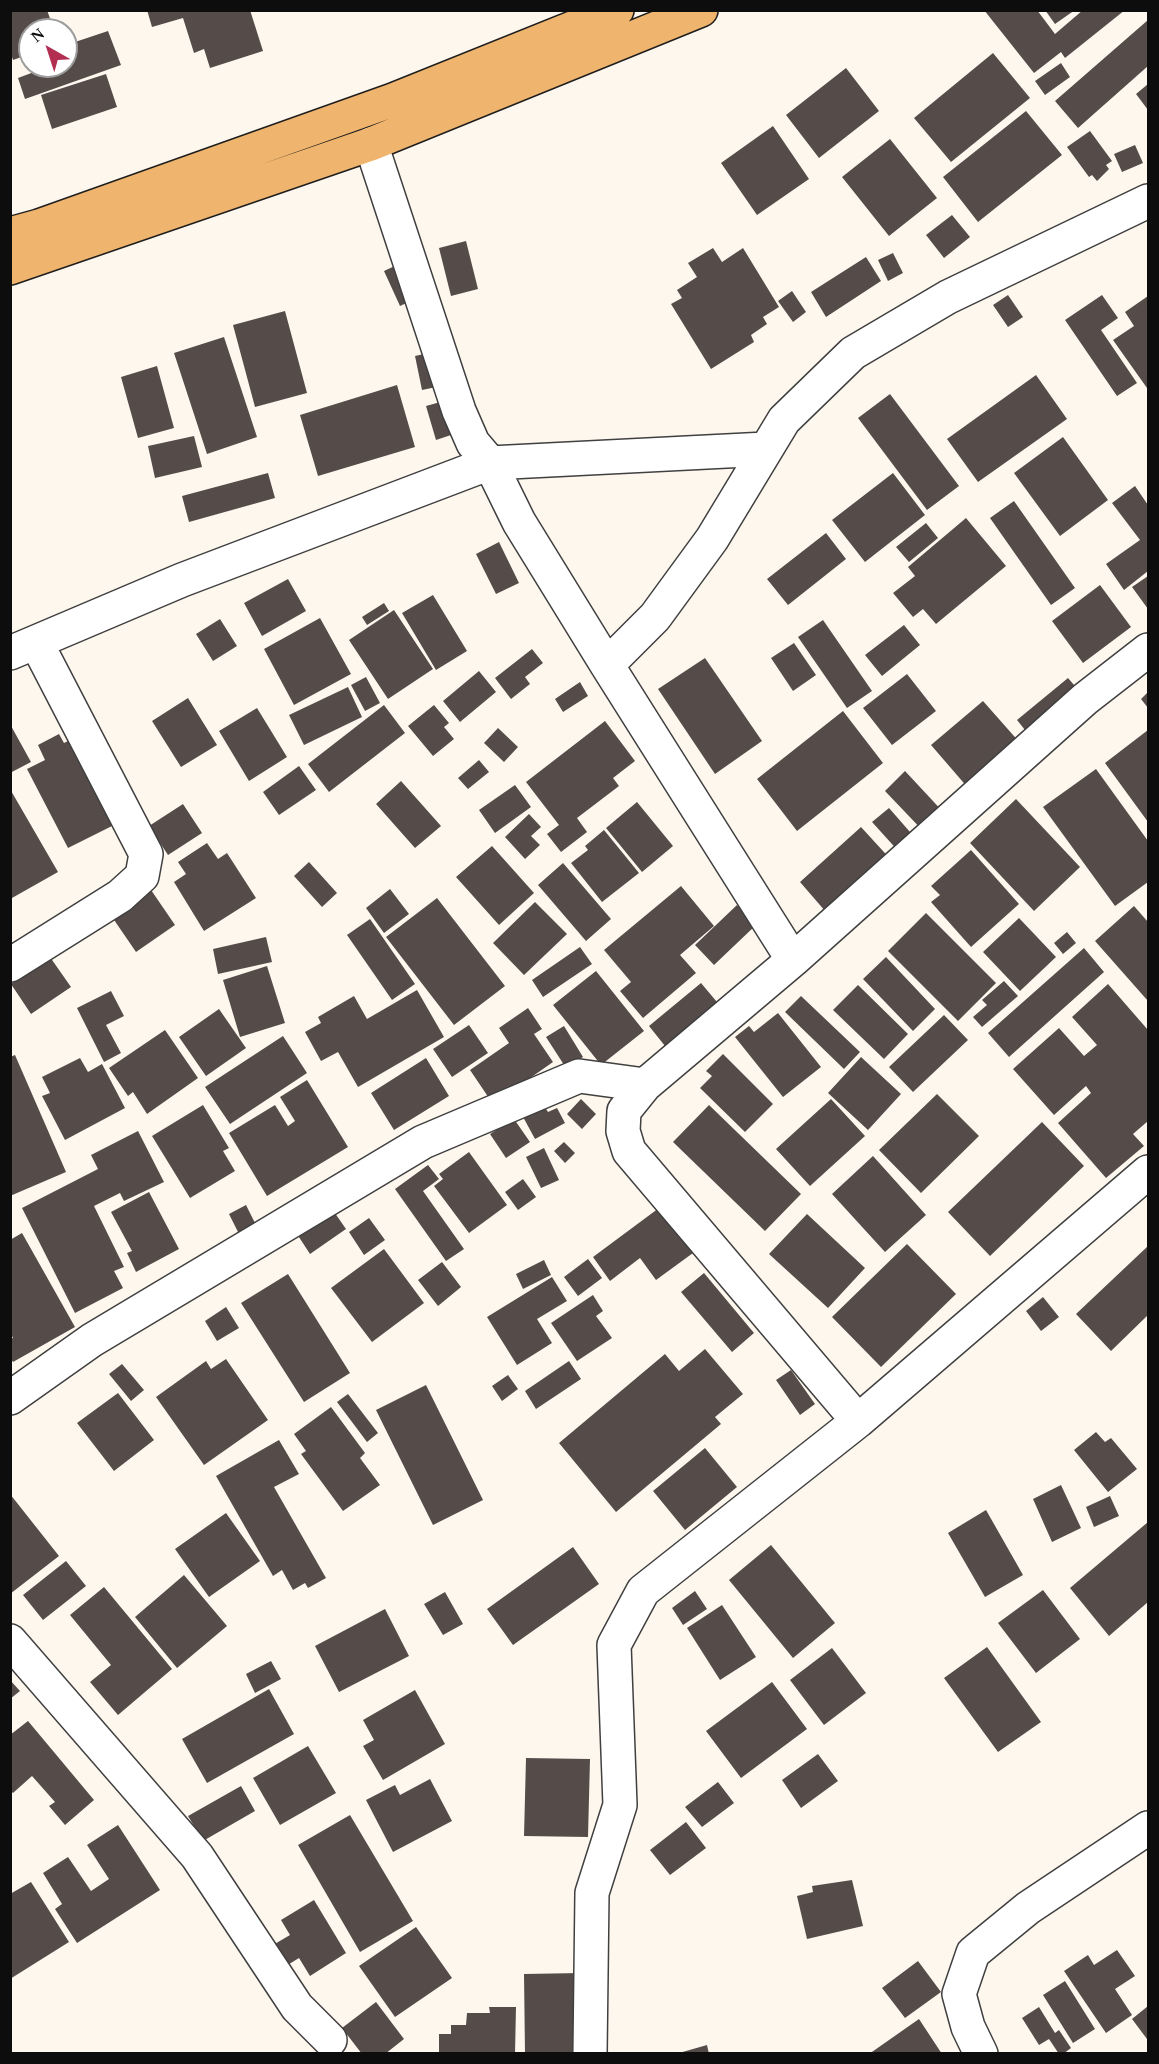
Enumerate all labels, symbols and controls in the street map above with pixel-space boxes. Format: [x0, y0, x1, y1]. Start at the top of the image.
north arrow [18, 18, 78, 78]
text: N [28, 25, 47, 45]

